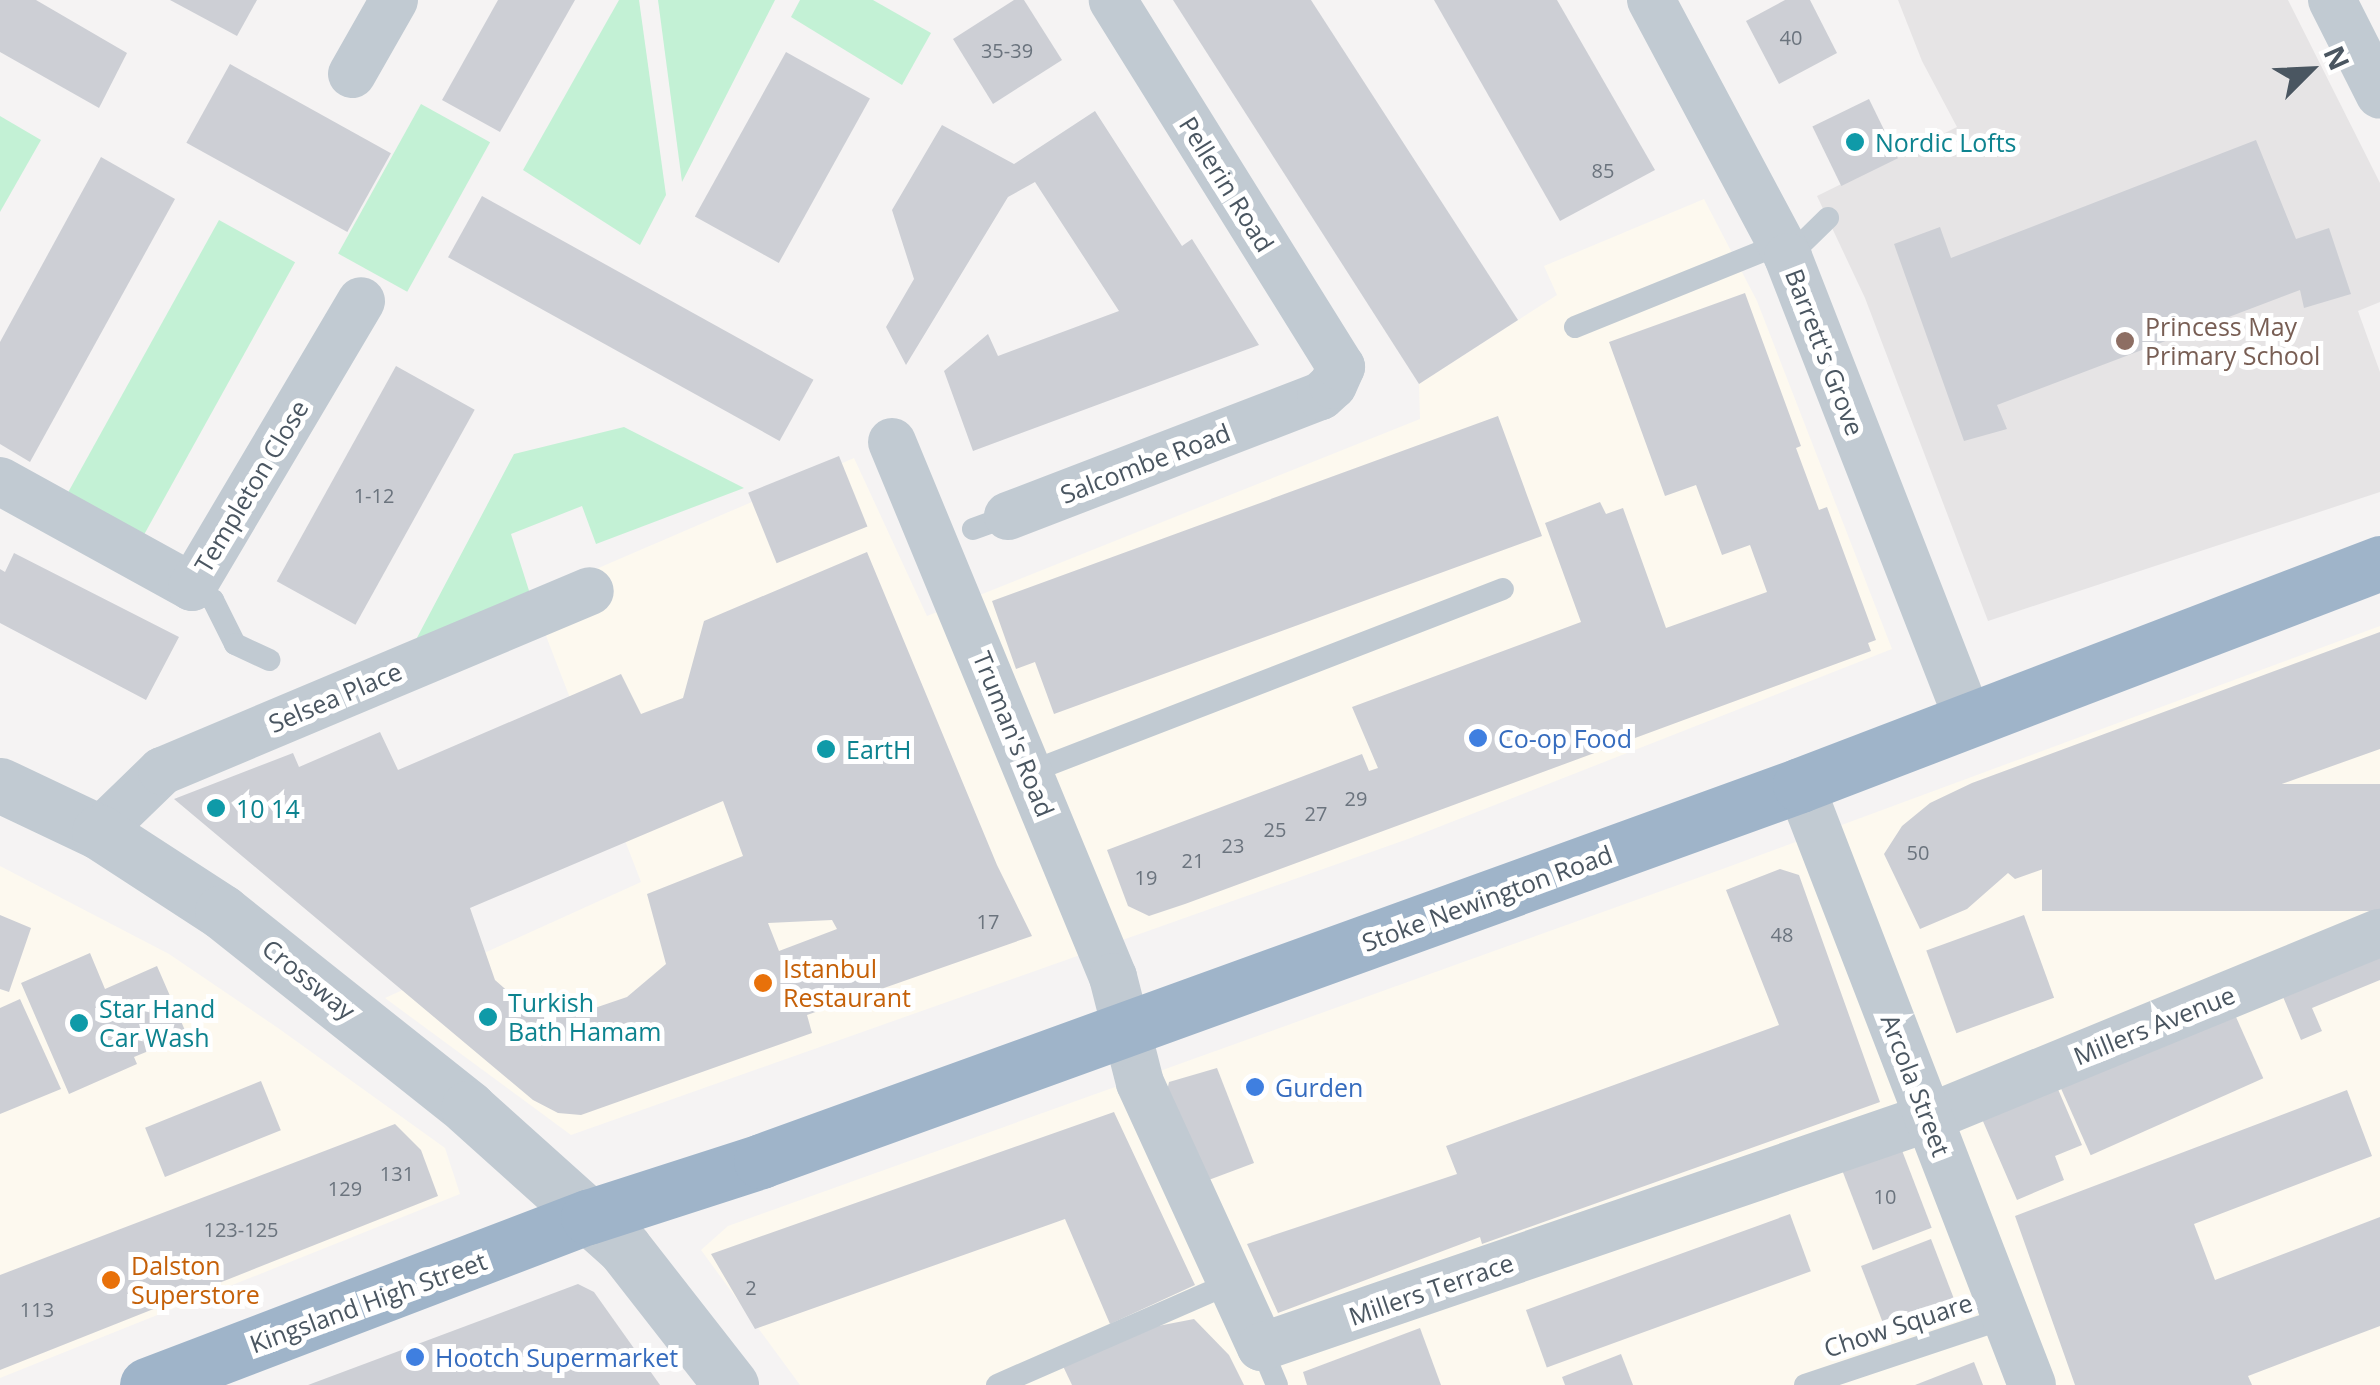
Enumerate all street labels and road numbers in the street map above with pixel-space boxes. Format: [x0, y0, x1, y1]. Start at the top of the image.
street label: Pellerin Road [1174, 111, 1280, 257]
street label: Barrett's Grove [1779, 264, 1871, 440]
street label: Templeton Close [188, 395, 314, 577]
street label: Salcombe Road [1056, 417, 1234, 509]
street label: Truman's Road [967, 647, 1061, 821]
street label: Selsea Place [264, 656, 406, 738]
street label: Stoke Newington Road [1358, 839, 1616, 957]
street label: Crossway [257, 933, 361, 1025]
street label: Millers Avenue [2069, 979, 2239, 1071]
street label: Arcola Street [1875, 1010, 1957, 1160]
street label: Kingsland High Street [246, 1245, 490, 1359]
street label: Millers Terrace [1345, 1247, 1517, 1331]
street label: Chow Square [1820, 1287, 1976, 1363]

